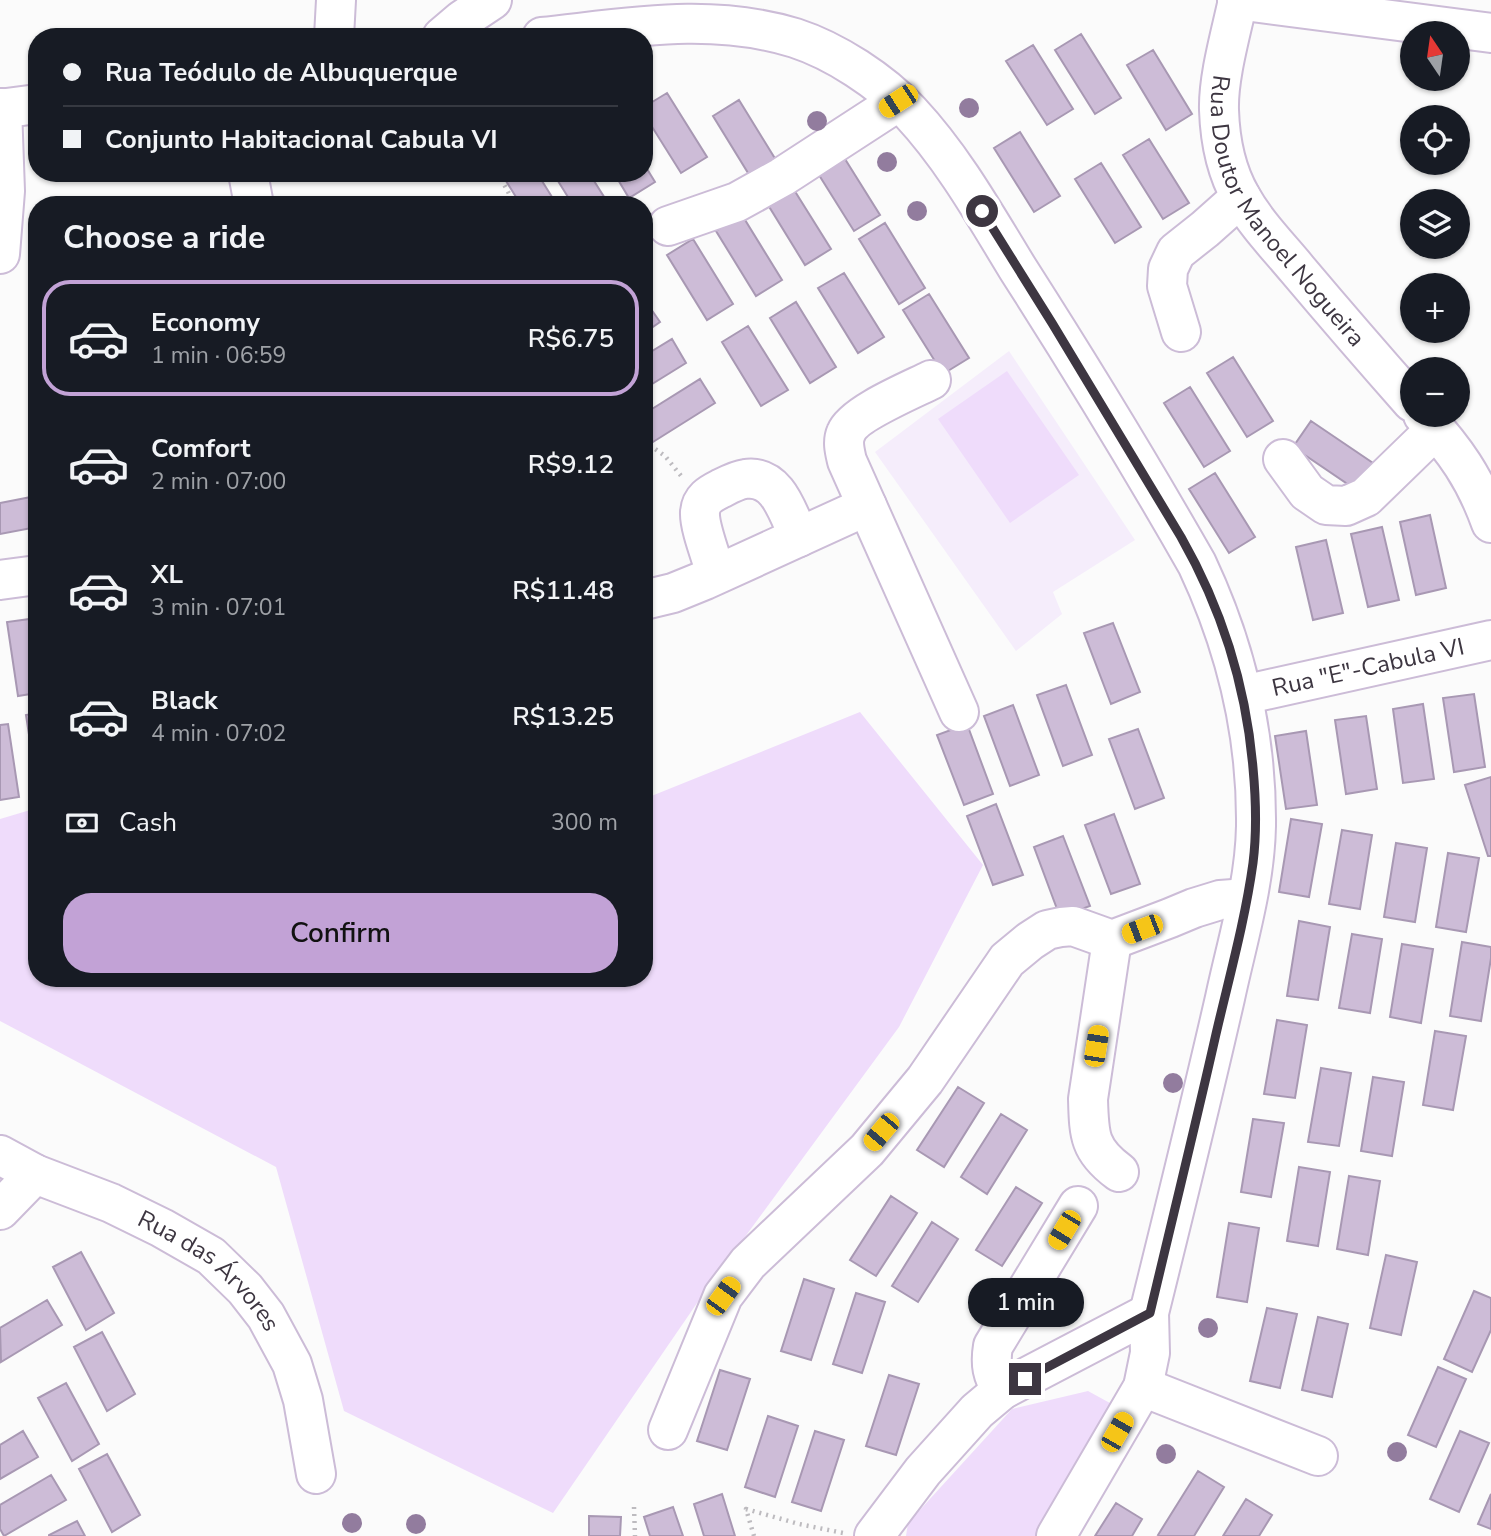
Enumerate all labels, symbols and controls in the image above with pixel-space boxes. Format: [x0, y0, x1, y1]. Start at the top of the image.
north arrow [1400, 21, 1470, 91]
map controls [1400, 21, 1470, 427]
text: Rua Teódulo de Albuquerque [105, 55, 458, 90]
street label: Rua Doutor Manoel Nogueira [1203, 73, 1372, 353]
car [875, 81, 922, 121]
button: locate [1400, 105, 1470, 175]
text: Conjunto Habitacional Cabula VI [105, 122, 498, 157]
button: layers [1400, 189, 1470, 259]
route start [966, 195, 998, 227]
text: Choose a ride [63, 216, 265, 259]
button: + [1400, 273, 1470, 343]
text: Economy [151, 305, 260, 340]
icon: car [67, 307, 130, 370]
text: R$6.75 [528, 321, 614, 356]
text: 1 min · 06:59 [151, 340, 286, 371]
button: − [1400, 357, 1470, 427]
text: Comfort [151, 431, 251, 466]
icon: car [67, 433, 130, 496]
text: R$9.12 [528, 447, 614, 482]
text: 2 min · 07:00 [151, 466, 286, 497]
text: XL [151, 557, 183, 592]
icon: car [67, 559, 130, 622]
text: R$11.48 [512, 573, 614, 608]
text: 3 min · 07:01 [151, 592, 286, 623]
street label: Rua "E"-Cabula VI [1269, 630, 1467, 704]
text: Black [151, 683, 218, 718]
icon: car [67, 685, 130, 748]
text: R$13.25 [512, 699, 614, 734]
text: 4 min · 07:02 [151, 718, 286, 749]
icon: cash [63, 804, 101, 842]
text: Cash [119, 805, 177, 840]
text: 300 m [551, 807, 618, 838]
button: Confirm [63, 893, 618, 973]
car [1119, 912, 1166, 946]
car [1083, 1024, 1110, 1068]
car [860, 1109, 903, 1155]
street label: Rua das Árvores [133, 1203, 287, 1337]
car [1045, 1207, 1084, 1253]
car [703, 1273, 744, 1319]
callout: 1 min [967, 1278, 1083, 1326]
text: 1 min [997, 1287, 1055, 1318]
route end [1009, 1363, 1041, 1395]
car [1098, 1409, 1137, 1455]

